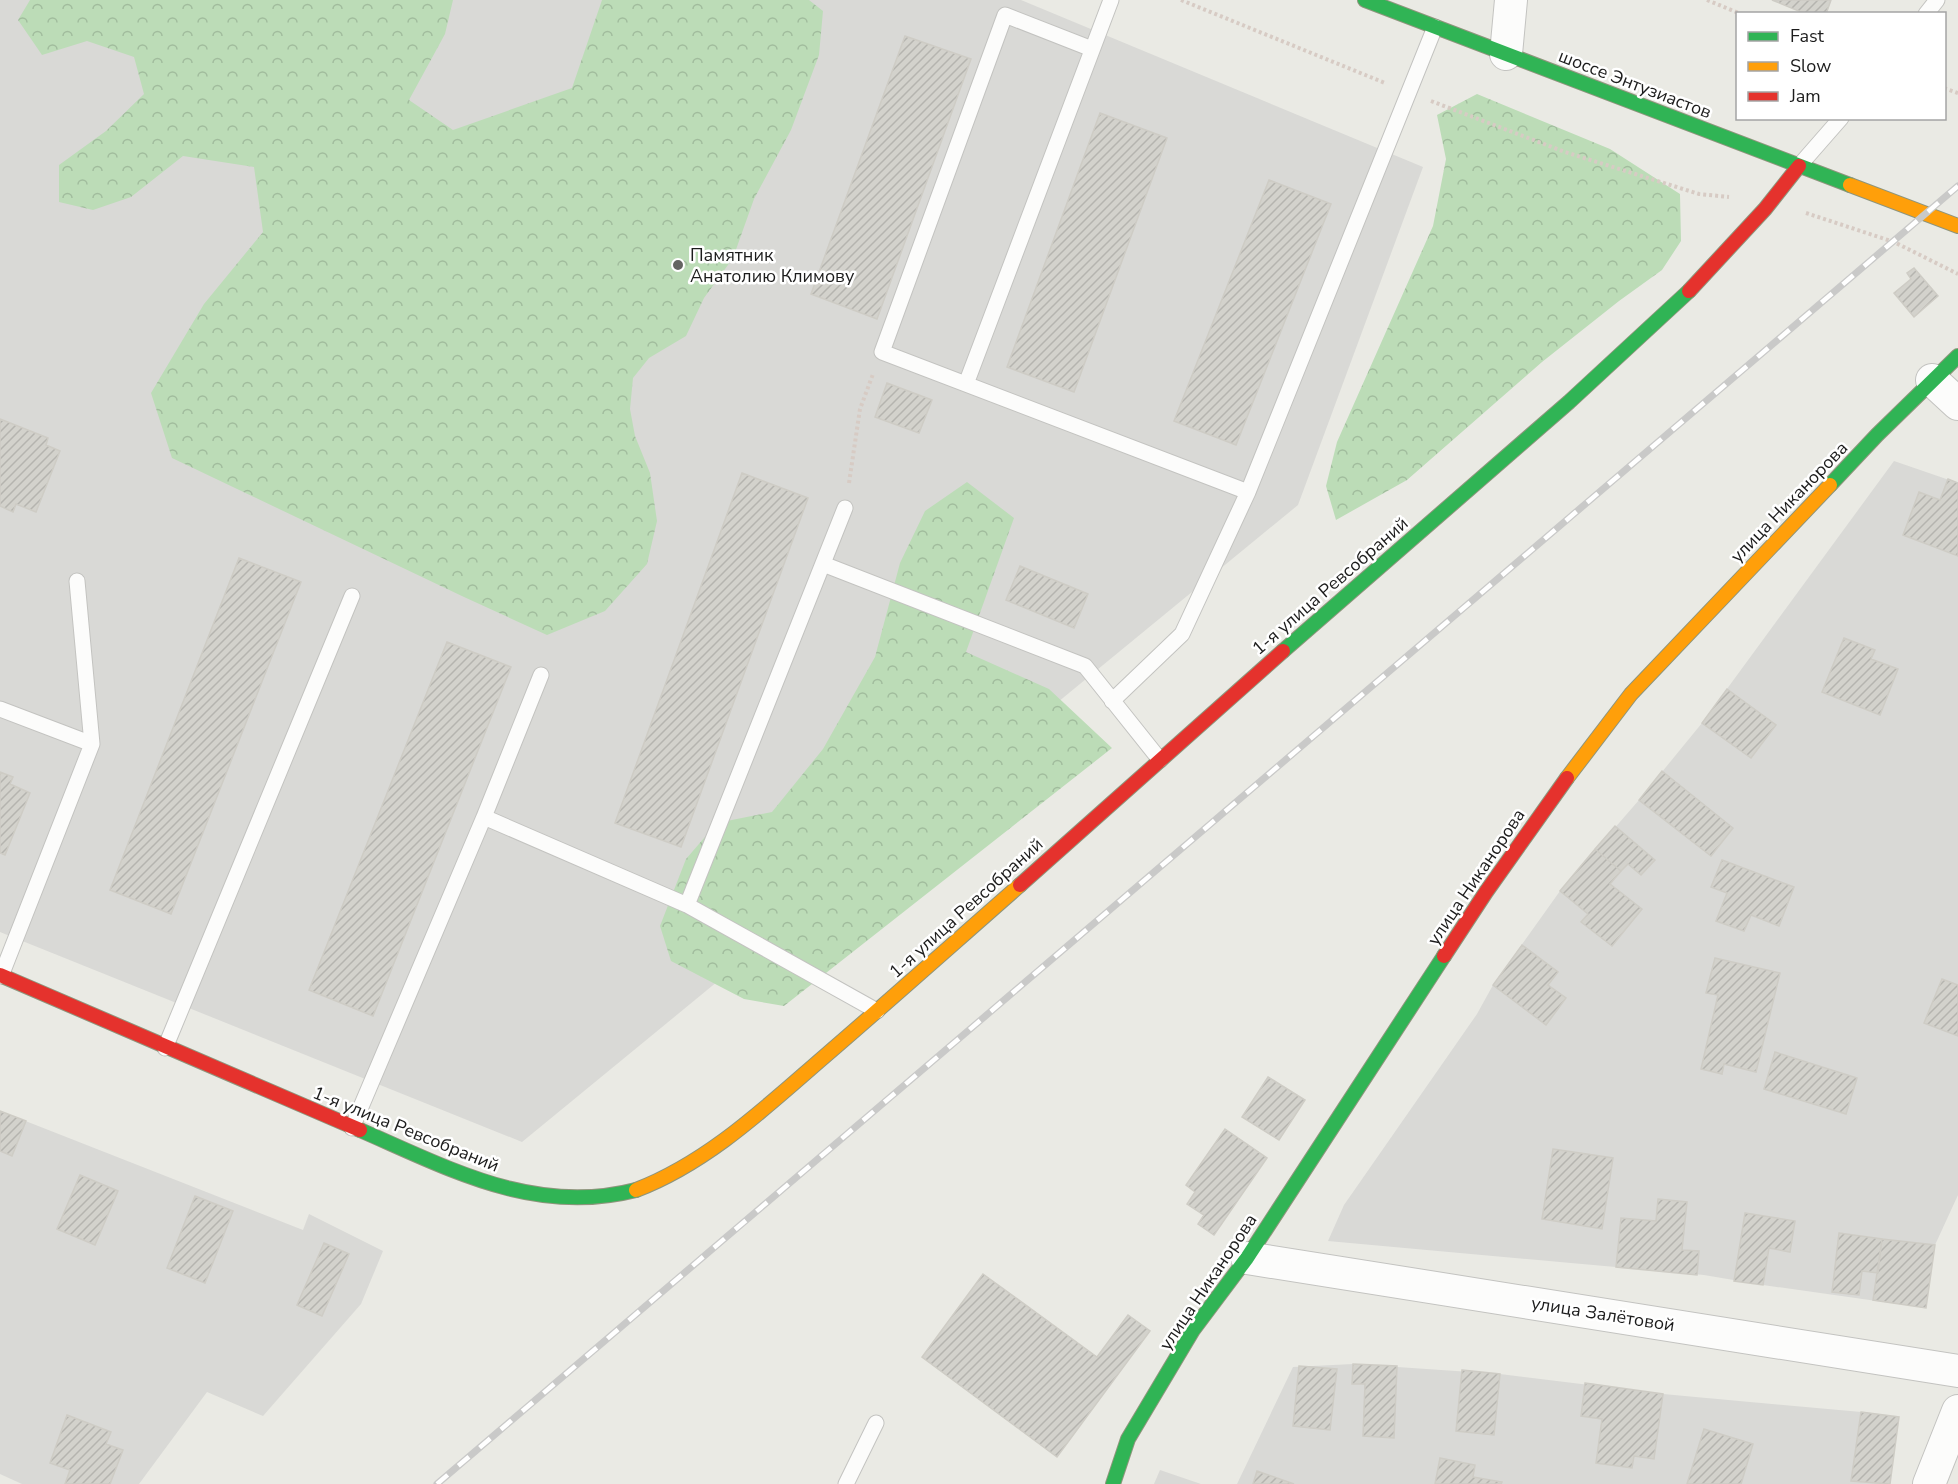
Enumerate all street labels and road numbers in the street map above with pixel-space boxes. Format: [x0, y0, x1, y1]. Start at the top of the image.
street label: шоссе Энтузиастов [1555, 44, 1715, 124]
street label: улица Никанорова [1725, 436, 1853, 568]
street label: 1-я улица Ревсобраний [1247, 512, 1413, 660]
street label: улица Никанорова [1421, 804, 1531, 950]
street label: 1-я улица Ревсобраний [884, 832, 1048, 984]
street label: 1-я улица Ревсобраний [309, 1081, 503, 1177]
street label: улица Никанорова [1153, 1209, 1263, 1355]
street label: улица Залётовой [1530, 1291, 1676, 1337]

